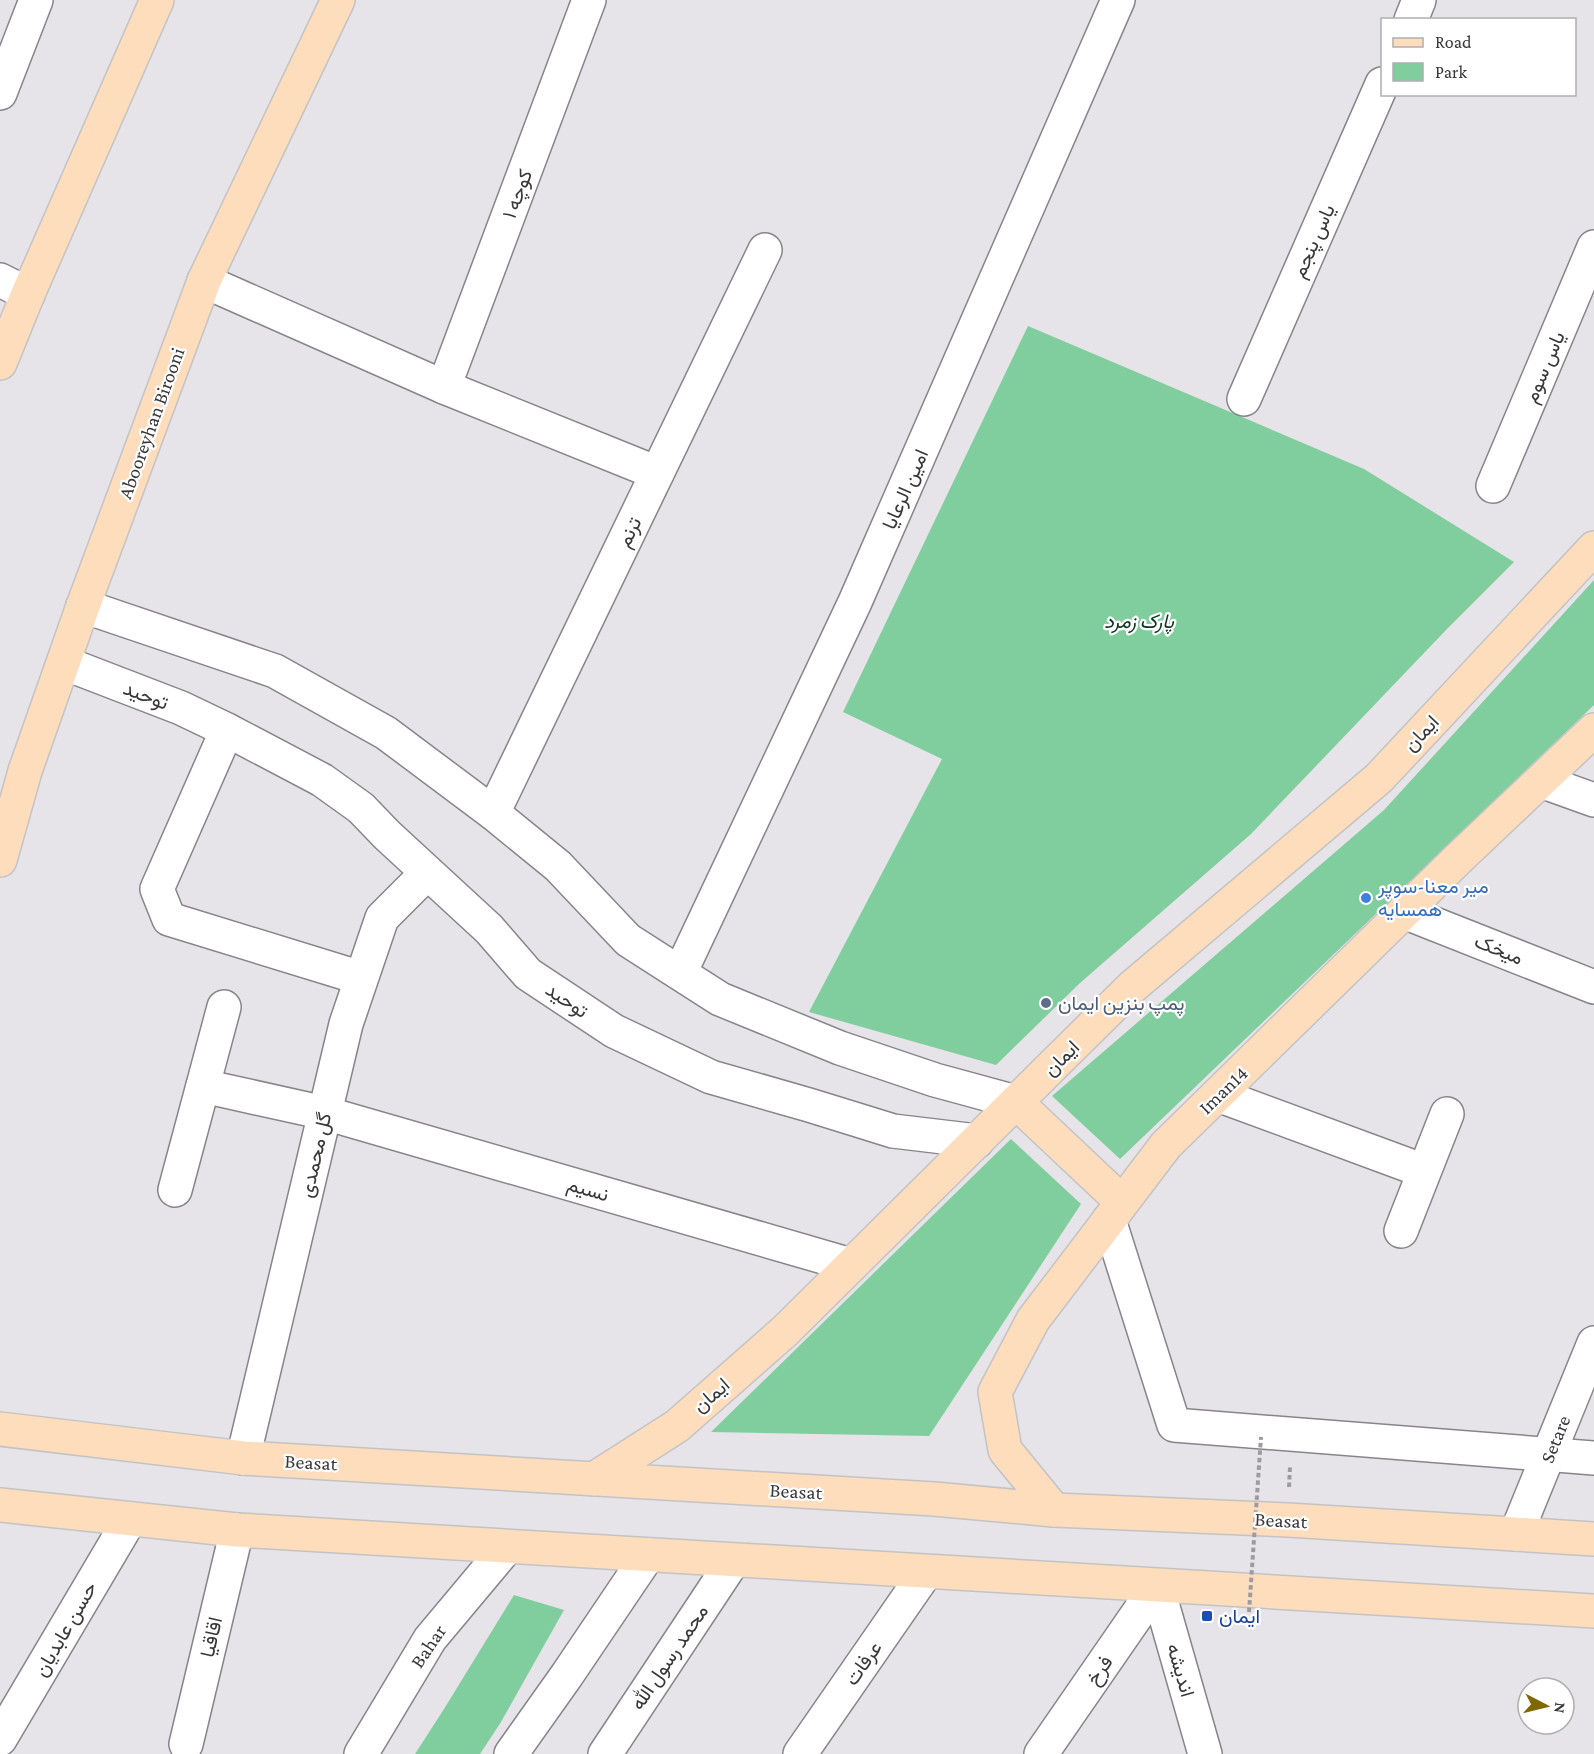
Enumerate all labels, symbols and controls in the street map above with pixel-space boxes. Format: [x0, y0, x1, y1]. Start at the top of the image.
legend [1381, 18, 1576, 96]
text: Road [1435, 32, 1472, 52]
text: Park [1435, 62, 1467, 82]
street label: کوچه ۱ [498, 166, 539, 223]
street label: یاس پنجم [1287, 201, 1342, 282]
street label: یاس سوم [1519, 328, 1571, 407]
street label: Abooreyhan Birooni [113, 344, 190, 502]
street label: امین الرعایا [878, 446, 934, 533]
street label: ترنم [612, 513, 647, 552]
park label: پارک زمرد [1104, 610, 1174, 635]
street label: توحید [120, 676, 172, 715]
street label: ایمان [1399, 710, 1444, 756]
place label: میر معنا-سوپر همسایه [1377, 875, 1489, 921]
marker: میر معنا-سوپر همسایه [1359, 891, 1373, 905]
street label: میخک [1471, 929, 1526, 970]
street label: توحید [541, 978, 592, 1024]
place label: پمپ بنزین ایمان [1058, 992, 1185, 1017]
marker: پمپ بنزین ایمان [1039, 996, 1053, 1010]
street label: ایمان [1039, 1036, 1084, 1081]
street label: Iman14 [1194, 1062, 1252, 1118]
street label: گل محمدی [295, 1110, 336, 1200]
street label: نسیم [564, 1173, 611, 1207]
street label: ایمان [688, 1373, 734, 1418]
street label: Setare [1536, 1412, 1575, 1466]
street label: Beasat [284, 1450, 338, 1474]
street label: Beasat [769, 1479, 823, 1503]
street label: Beasat [1254, 1508, 1308, 1532]
street label: حسن عابدیان [29, 1578, 102, 1681]
street label: محمد رسول الله [625, 1600, 714, 1715]
place label: ایمان [1219, 1605, 1260, 1628]
marker: ایمان [1200, 1609, 1214, 1623]
street label: اقاقیا [196, 1615, 227, 1660]
street label: Bahar [406, 1620, 450, 1672]
street label: عرفات [840, 1637, 888, 1690]
street label: اندیشه [1162, 1641, 1199, 1699]
street label: فرخ [1081, 1651, 1119, 1690]
north arrow [1516, 1676, 1576, 1736]
text: N [1551, 1701, 1569, 1714]

